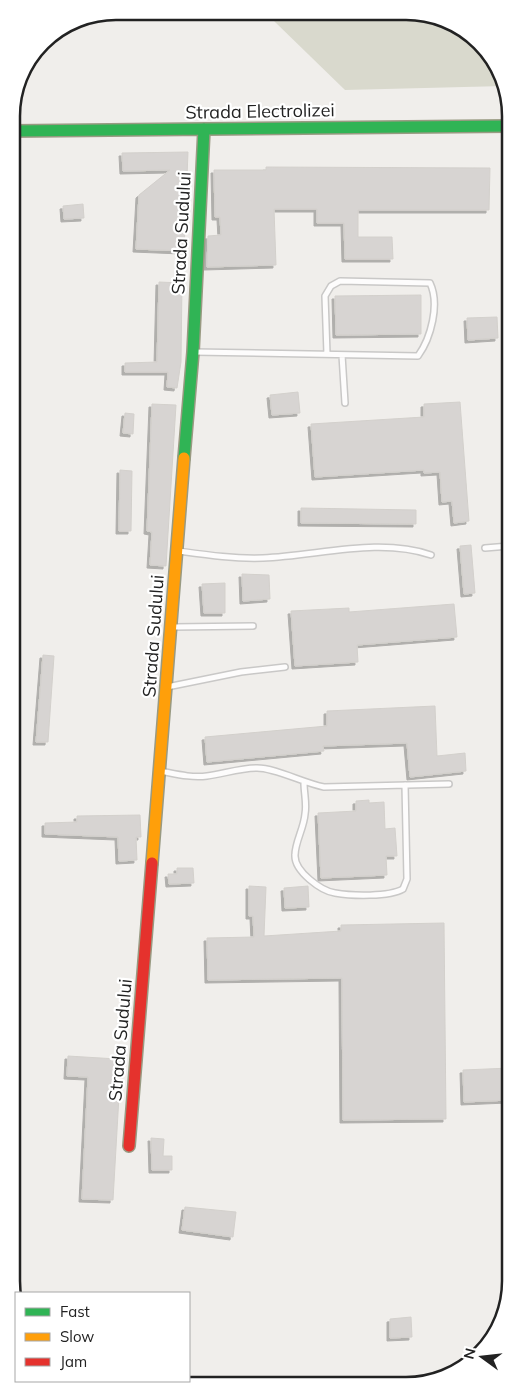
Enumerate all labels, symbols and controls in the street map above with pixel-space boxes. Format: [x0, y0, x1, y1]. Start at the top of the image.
street label: Strada Electrolizei [185, 98, 335, 124]
street label: Strada Sudului [166, 171, 196, 295]
street label: Strada Sudului [137, 574, 169, 698]
street label: Strada Sudului [103, 978, 137, 1102]
legend [15, 1292, 190, 1382]
text: Fast [60, 1302, 90, 1321]
text: Slow [60, 1327, 94, 1346]
north arrow [457, 1332, 507, 1382]
text: N [459, 1346, 480, 1361]
text: Jam [60, 1352, 87, 1371]

